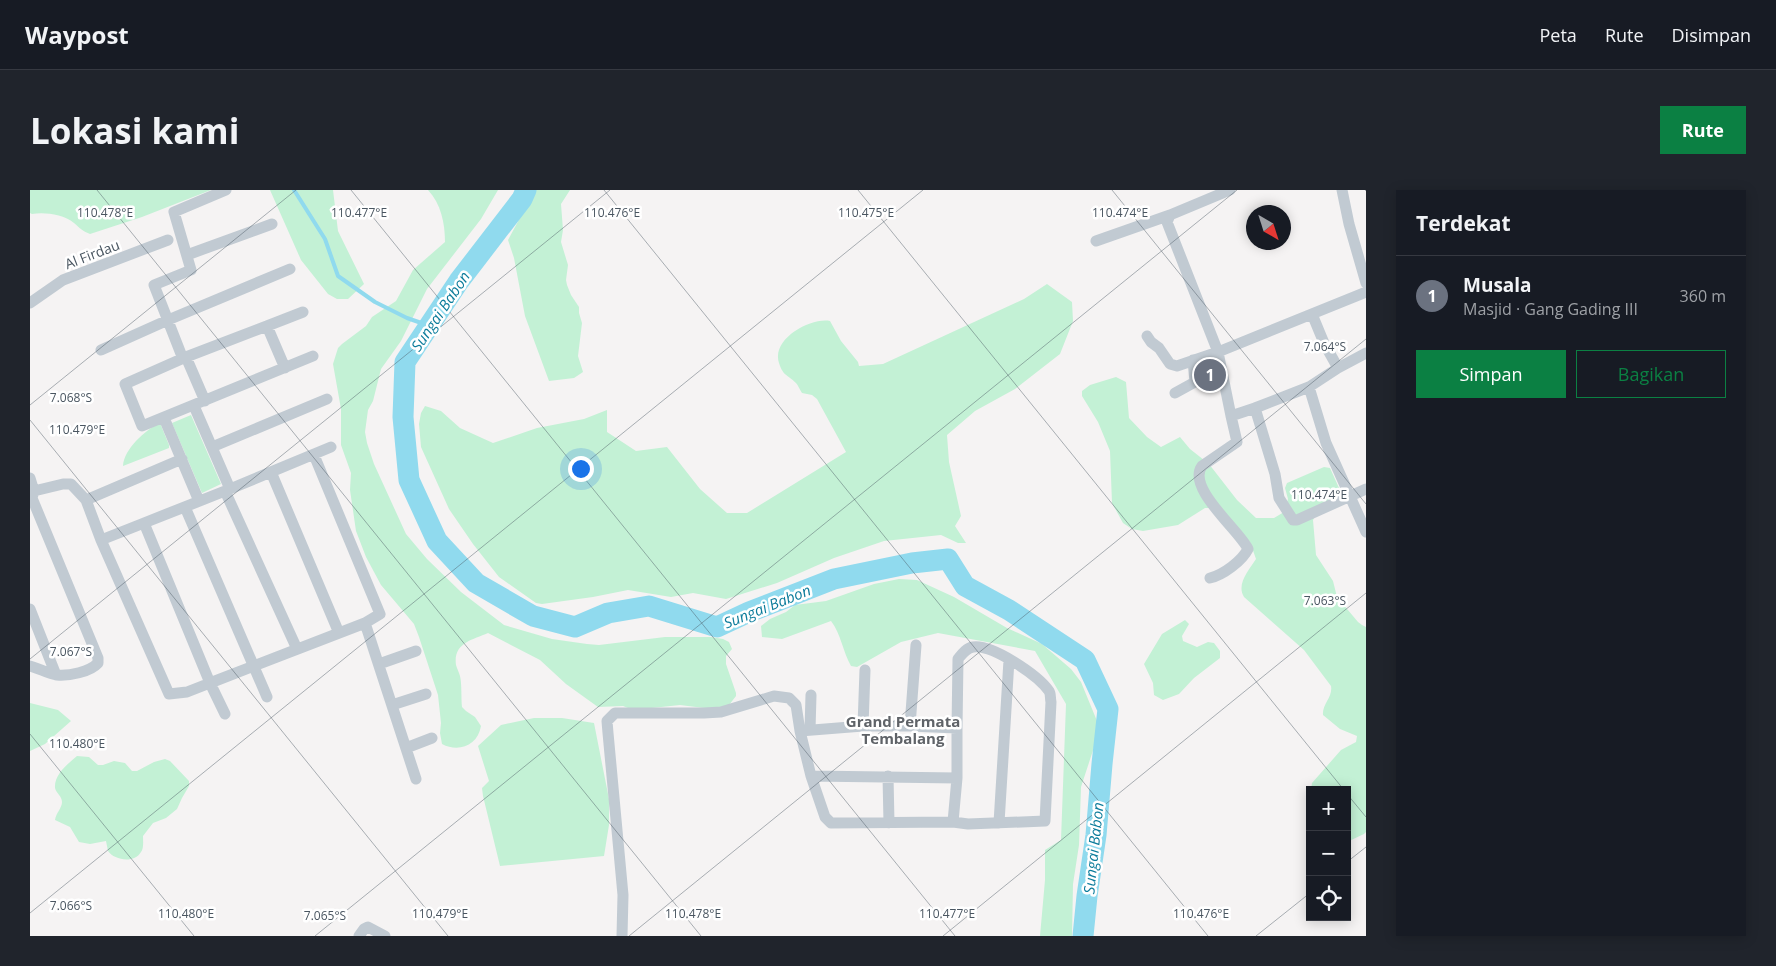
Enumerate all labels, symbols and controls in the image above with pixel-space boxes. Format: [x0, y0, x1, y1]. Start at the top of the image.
text: Waypost [25, 18, 129, 51]
text: Peta [1540, 23, 1577, 47]
text: Rute [1605, 23, 1644, 47]
text: Disimpan [1672, 23, 1751, 47]
button: Rute [1660, 106, 1746, 154]
text: Lokasi kami [30, 107, 239, 154]
text: 110.478°E [77, 204, 133, 221]
text: 110.477°E [331, 204, 387, 221]
text: 110.476°E [584, 204, 640, 221]
text: 110.475°E [838, 204, 894, 221]
text: 110.474°E [1092, 204, 1148, 221]
north arrow [1246, 205, 1291, 250]
text: Terdekat [1416, 209, 1511, 237]
street label: Al Firdau [62, 235, 122, 273]
water label: Sungai Babon [406, 267, 474, 355]
text: Musala [1463, 272, 1532, 298]
text: 1 [1427, 285, 1437, 307]
text: 360 m [1680, 285, 1726, 307]
text: Masjid · Gang Gading III [1463, 298, 1638, 320]
text: 7.064°S [1304, 338, 1346, 355]
button: Simpan [1416, 350, 1566, 398]
button: Bagikan [1576, 350, 1726, 398]
pin: 1 [1194, 356, 1226, 394]
text: 7.068°S [50, 389, 92, 406]
text: 110.479°E [49, 421, 105, 438]
your location [568, 456, 594, 482]
text: 110.474°E [1291, 486, 1347, 503]
water label: Sungai Babon [721, 579, 813, 633]
text: 7.063°S [1304, 592, 1346, 609]
text: 7.067°S [50, 643, 92, 660]
district label: Grand Permata Tembalang [846, 711, 960, 748]
text: 110.480°E [49, 735, 105, 752]
map controls [1306, 786, 1351, 921]
button: + [1306, 786, 1351, 831]
water label: Sungai Babon [1078, 801, 1108, 895]
button: − [1306, 831, 1351, 876]
button: locate [1306, 876, 1351, 921]
text: 7.066°S [50, 897, 92, 914]
text: 110.480°E [158, 905, 214, 922]
text: 110.479°E [412, 905, 468, 922]
text: 110.478°E [665, 905, 721, 922]
text: 110.477°E [919, 905, 975, 922]
text: 110.476°E [1173, 905, 1229, 922]
text: 7.065°S [304, 907, 346, 924]

